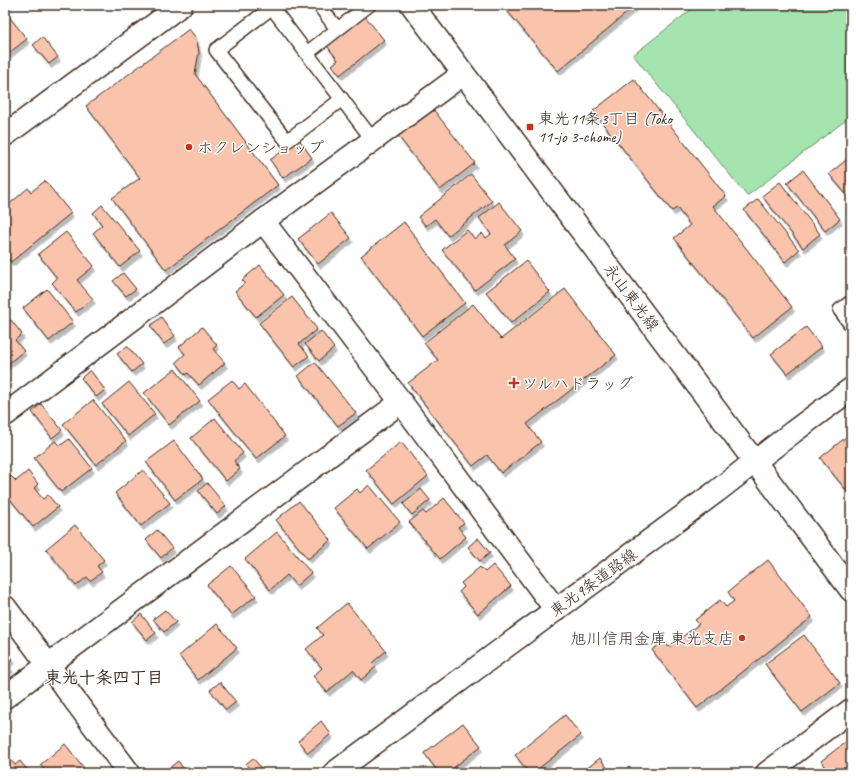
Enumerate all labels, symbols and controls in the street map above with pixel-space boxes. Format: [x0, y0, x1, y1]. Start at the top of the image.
place label: 東光11条3丁目 (Toko 11-jo 3-chome) [538, 109, 674, 147]
marker: 東光11条3丁目 (Toko 11-jo 3-chome) [525, 122, 535, 132]
place label: ホクレンショップ [197, 138, 324, 158]
marker: ホクレンショップ [184, 142, 194, 152]
street label: 永山東光線 [599, 260, 663, 336]
place label: ツルハドラッグ [522, 374, 633, 394]
marker: ツルハドラッグ [509, 378, 519, 388]
street label: 東光9条道路線 [546, 544, 641, 621]
place label: 旭川信用金庫 東光支店 [570, 629, 734, 649]
marker: 旭川信用金庫 東光支店 [737, 633, 747, 643]
district label: 東光十条四丁目 [45, 667, 164, 688]

